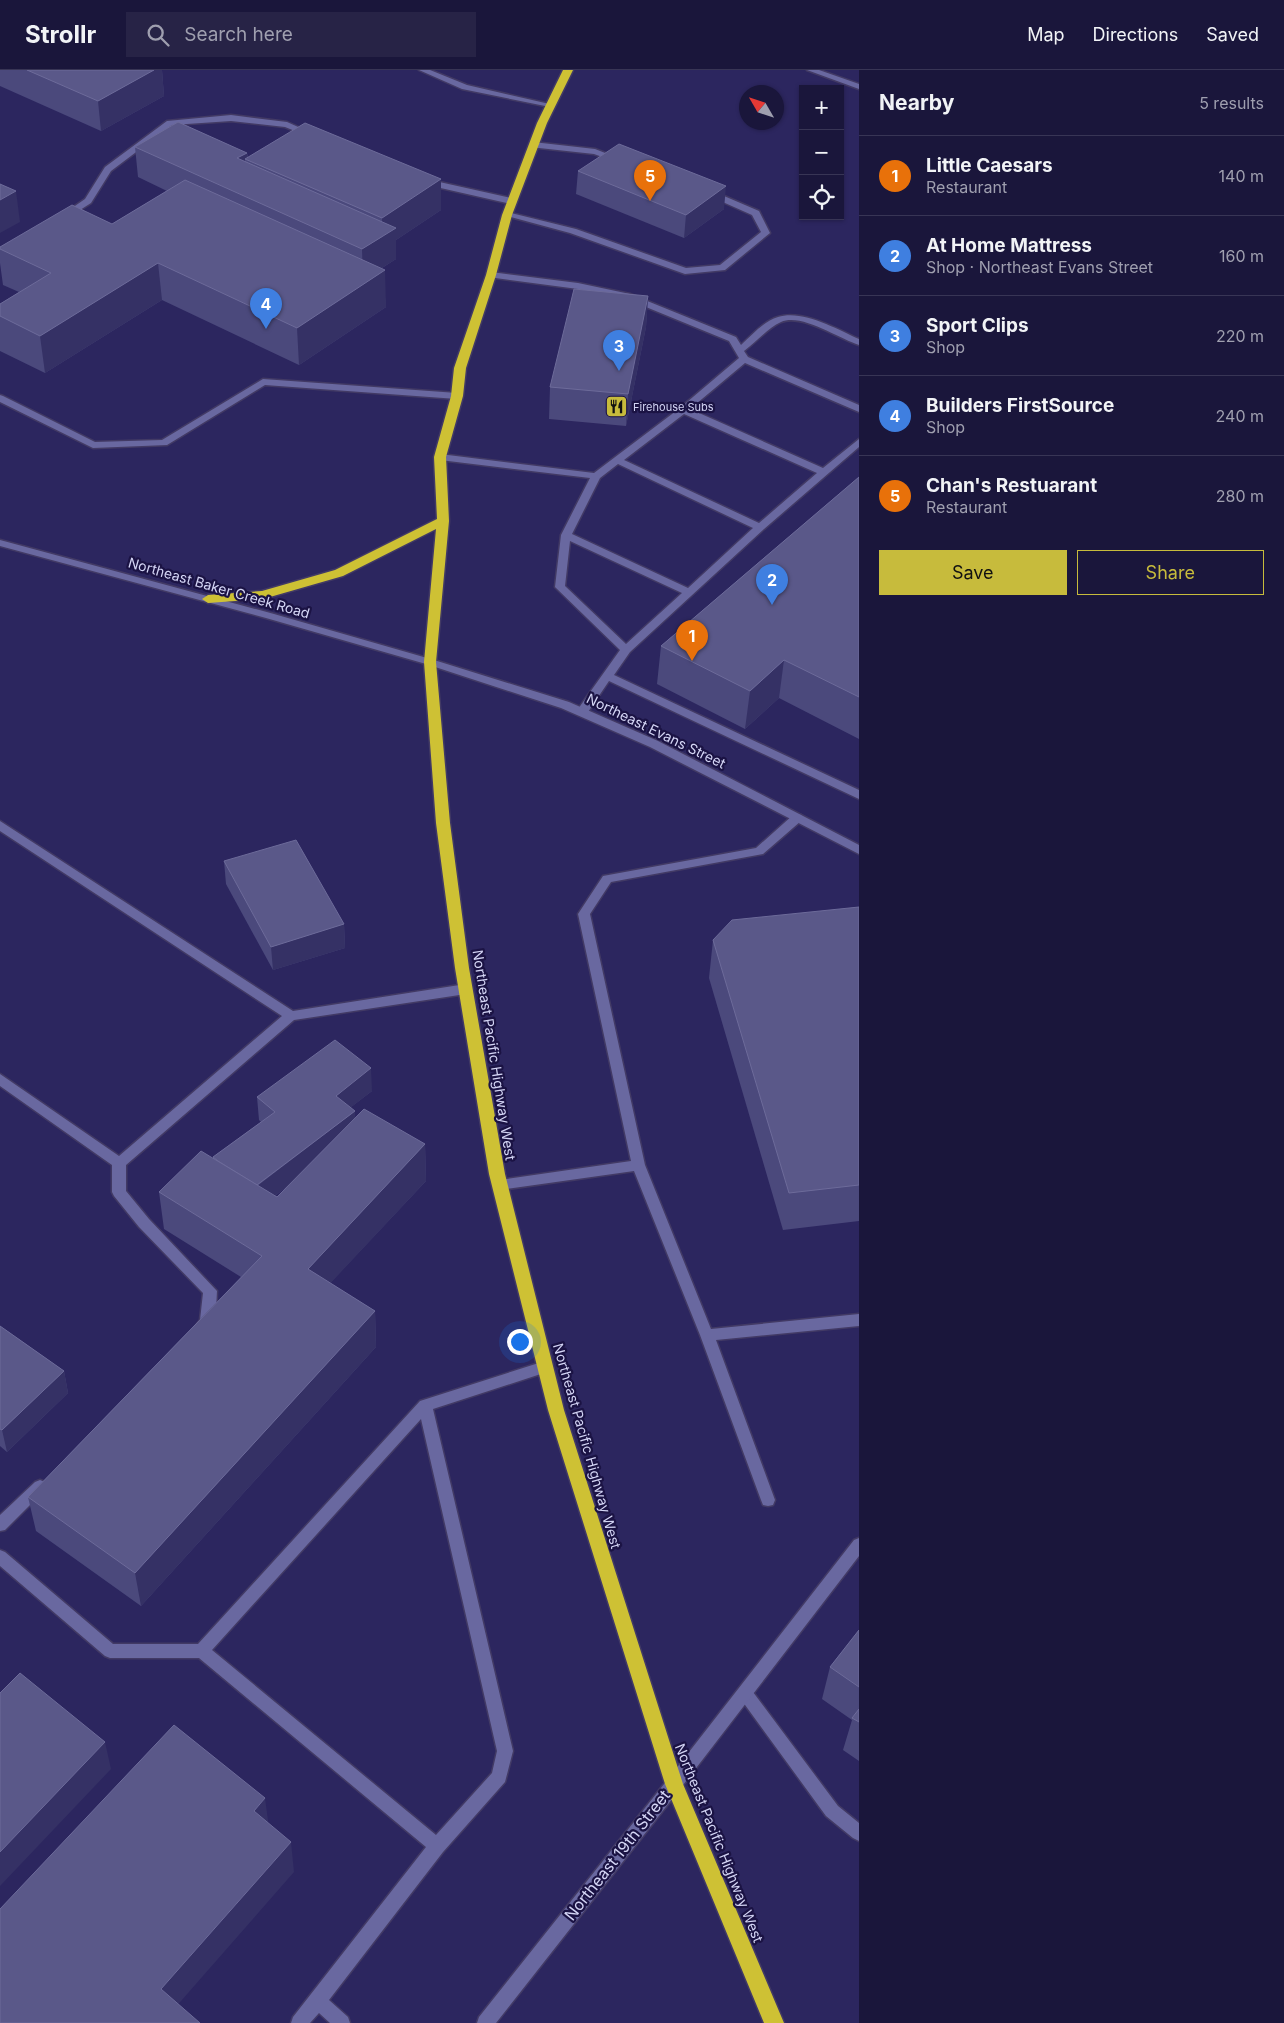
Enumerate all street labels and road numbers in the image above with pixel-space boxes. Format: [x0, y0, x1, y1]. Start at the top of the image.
street label: Northeast Baker Creek Road [126, 553, 312, 622]
street label: Northeast Evans Street [584, 689, 729, 772]
street label: Northeast Pacific Highway West [469, 948, 520, 1162]
street label: Northeast Pacific Highway West [550, 1341, 625, 1551]
street label: Northeast Pacific Highway West [672, 1741, 767, 1945]
street label: Northeast 19th Street [560, 1786, 674, 1924]

